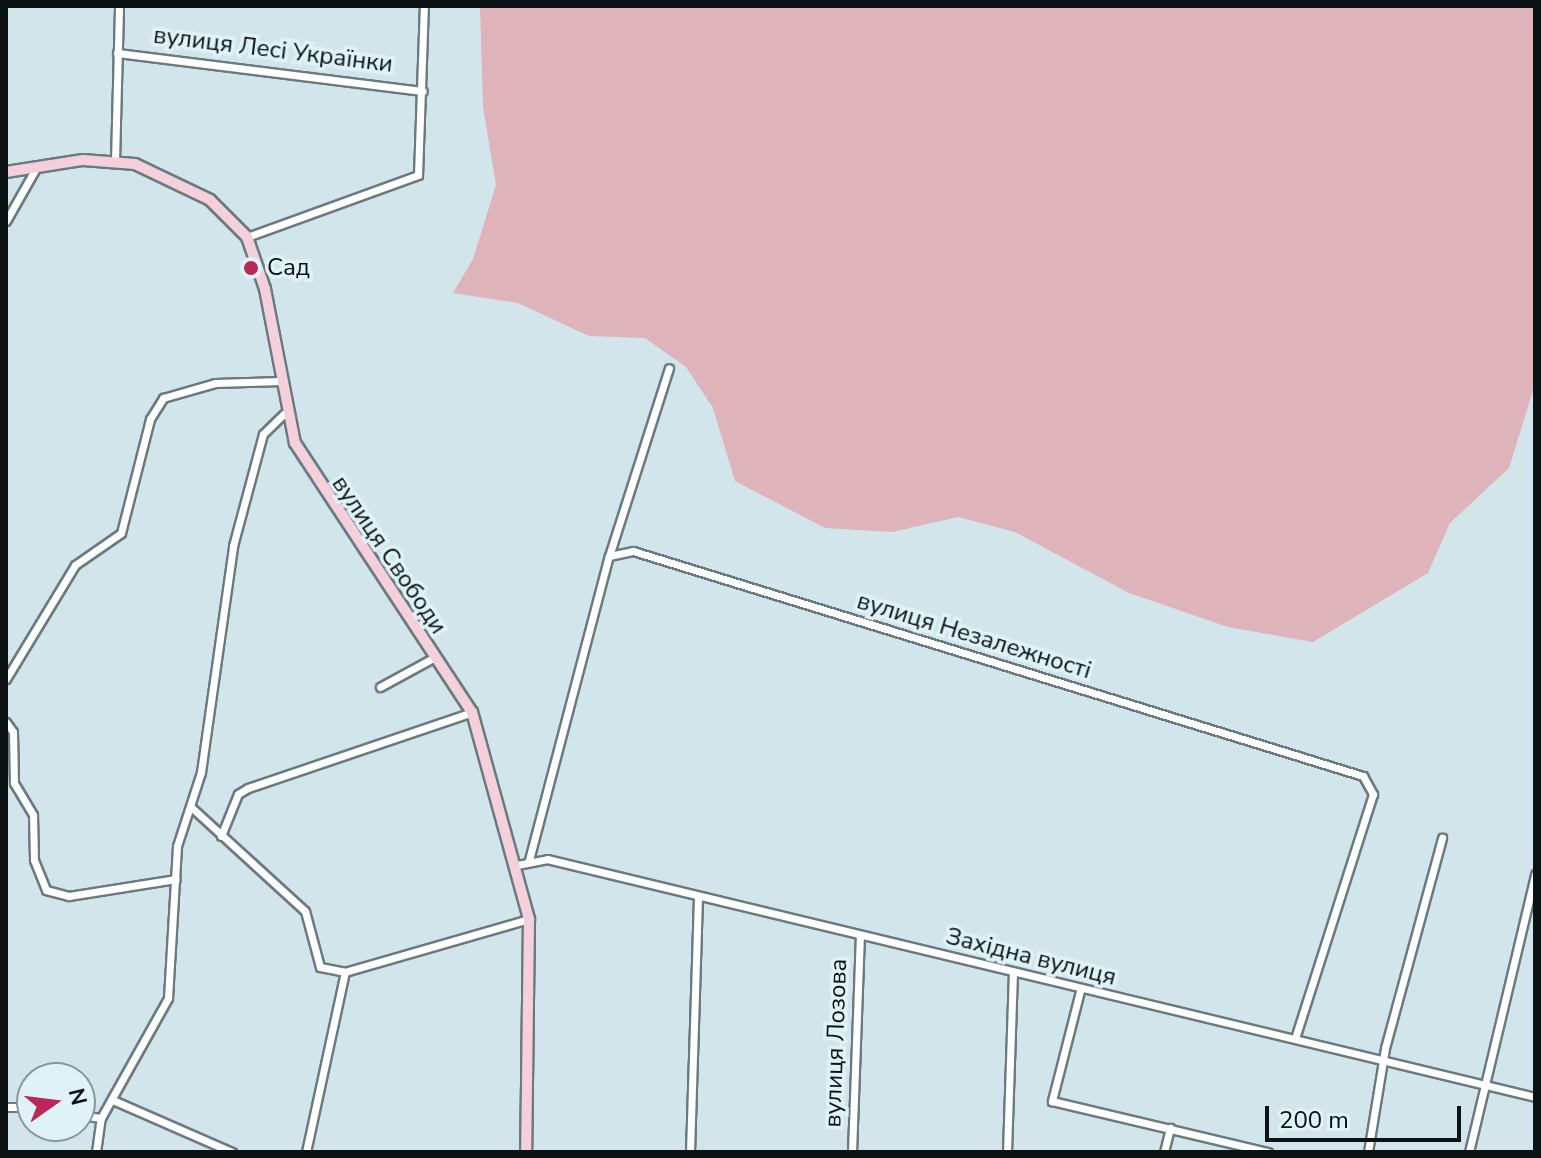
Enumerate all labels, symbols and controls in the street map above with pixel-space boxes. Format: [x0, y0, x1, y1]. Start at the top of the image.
street label: вулиця Лесі Українки [152, 21, 394, 79]
place label: Сад [267, 254, 310, 282]
marker: Сад [242, 259, 260, 277]
street label: вулиця Свободи [325, 470, 453, 640]
street label: вулиця Незалежності [853, 587, 1095, 685]
street label: Західна вулиця [943, 922, 1119, 992]
street label: вулиця Лозова [819, 958, 853, 1128]
north arrow [16, 1062, 96, 1142]
text: N [61, 1085, 94, 1108]
scale bar [1269, 1090, 1465, 1140]
text: 200 m [1279, 1104, 1349, 1136]

